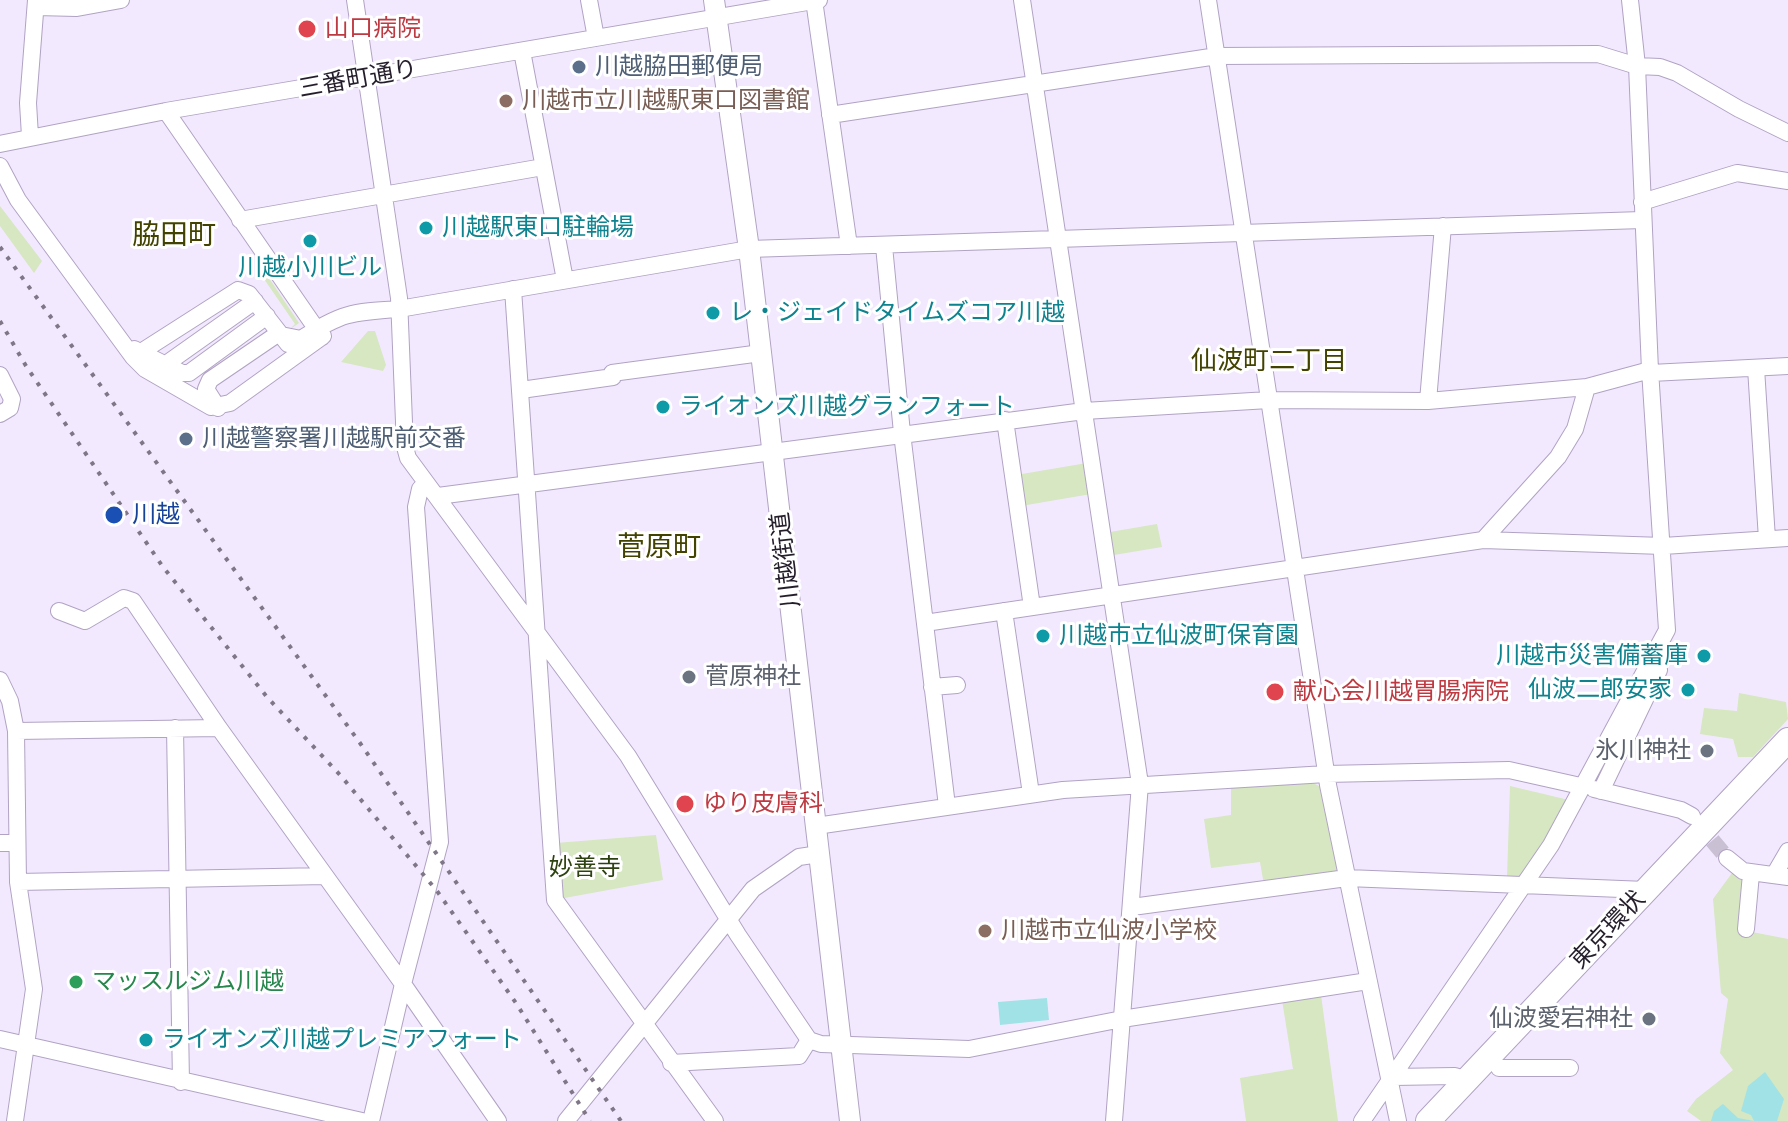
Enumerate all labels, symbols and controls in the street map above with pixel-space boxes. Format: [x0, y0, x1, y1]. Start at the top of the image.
place label: 山口病院 [325, 15, 421, 43]
marker: 山口病院 [296, 18, 318, 40]
place label: 川越脇田郵便局 [595, 53, 763, 81]
street label: 三番町通り [296, 54, 420, 104]
marker: 川越脇田郵便局 [570, 58, 588, 76]
place label: 川越市立川越駅東口図書館 [522, 87, 810, 115]
marker: 川越市立川越駅東口図書館 [497, 92, 515, 110]
place label: 川越駅東口駐輪場 [442, 214, 634, 242]
district label: 脇田町 [132, 219, 216, 253]
marker: 川越駅東口駐輪場 [417, 219, 435, 237]
marker: 川越小川ビル [301, 232, 319, 250]
place label: 川越小川ビル [238, 254, 382, 282]
place label: レ・ジェイドタイムズコア川越 [729, 299, 1065, 327]
marker: レ・ジェイドタイムズコア川越 [704, 304, 722, 322]
district label: 仙波町二丁目 [1191, 345, 1347, 377]
place label: ライオンズ川越グランフォート [679, 393, 1015, 421]
marker: ライオンズ川越グランフォート [654, 398, 672, 416]
place label: 川越警察署川越駅前交番 [202, 425, 466, 453]
marker: 川越警察署川越駅前交番 [177, 430, 195, 448]
place label: 川越 [132, 501, 180, 529]
marker: 川越 [103, 504, 125, 526]
street label: 川越街道 [766, 511, 806, 609]
district label: 菅原町 [617, 531, 701, 565]
place label: 川越市立仙波町保育園 [1059, 622, 1299, 650]
marker: 川越市立仙波町保育園 [1034, 627, 1052, 645]
place label: 川越市災害備蓄庫 [1496, 642, 1688, 670]
marker: 川越市災害備蓄庫 [1695, 647, 1713, 665]
place label: 菅原神社 [705, 663, 801, 691]
marker: 菅原神社 [680, 668, 698, 686]
place label: 仙波二郎安家 [1528, 676, 1672, 704]
place label: 献心会川越胃腸病院 [1293, 678, 1509, 706]
marker: 献心会川越胃腸病院 [1264, 681, 1286, 703]
marker: 仙波二郎安家 [1679, 681, 1697, 699]
place label: 氷川神社 [1595, 737, 1691, 765]
marker: 氷川神社 [1698, 742, 1716, 760]
place label: ゆり皮膚科 [703, 790, 823, 818]
marker: ゆり皮膚科 [674, 793, 696, 815]
park label: 妙善寺 [549, 854, 621, 882]
street label: 東京環状 [1565, 885, 1651, 975]
place label: 川越市立仙波小学校 [1001, 917, 1217, 945]
marker: 川越市立仙波小学校 [976, 922, 994, 940]
place label: マッスルジム川越 [92, 968, 284, 996]
marker: マッスルジム川越 [67, 973, 85, 991]
place label: 仙波愛宕神社 [1489, 1005, 1633, 1033]
marker: 仙波愛宕神社 [1640, 1010, 1658, 1028]
place label: ライオンズ川越プレミアフォート [162, 1026, 522, 1054]
marker: ライオンズ川越プレミアフォート [137, 1031, 155, 1049]

